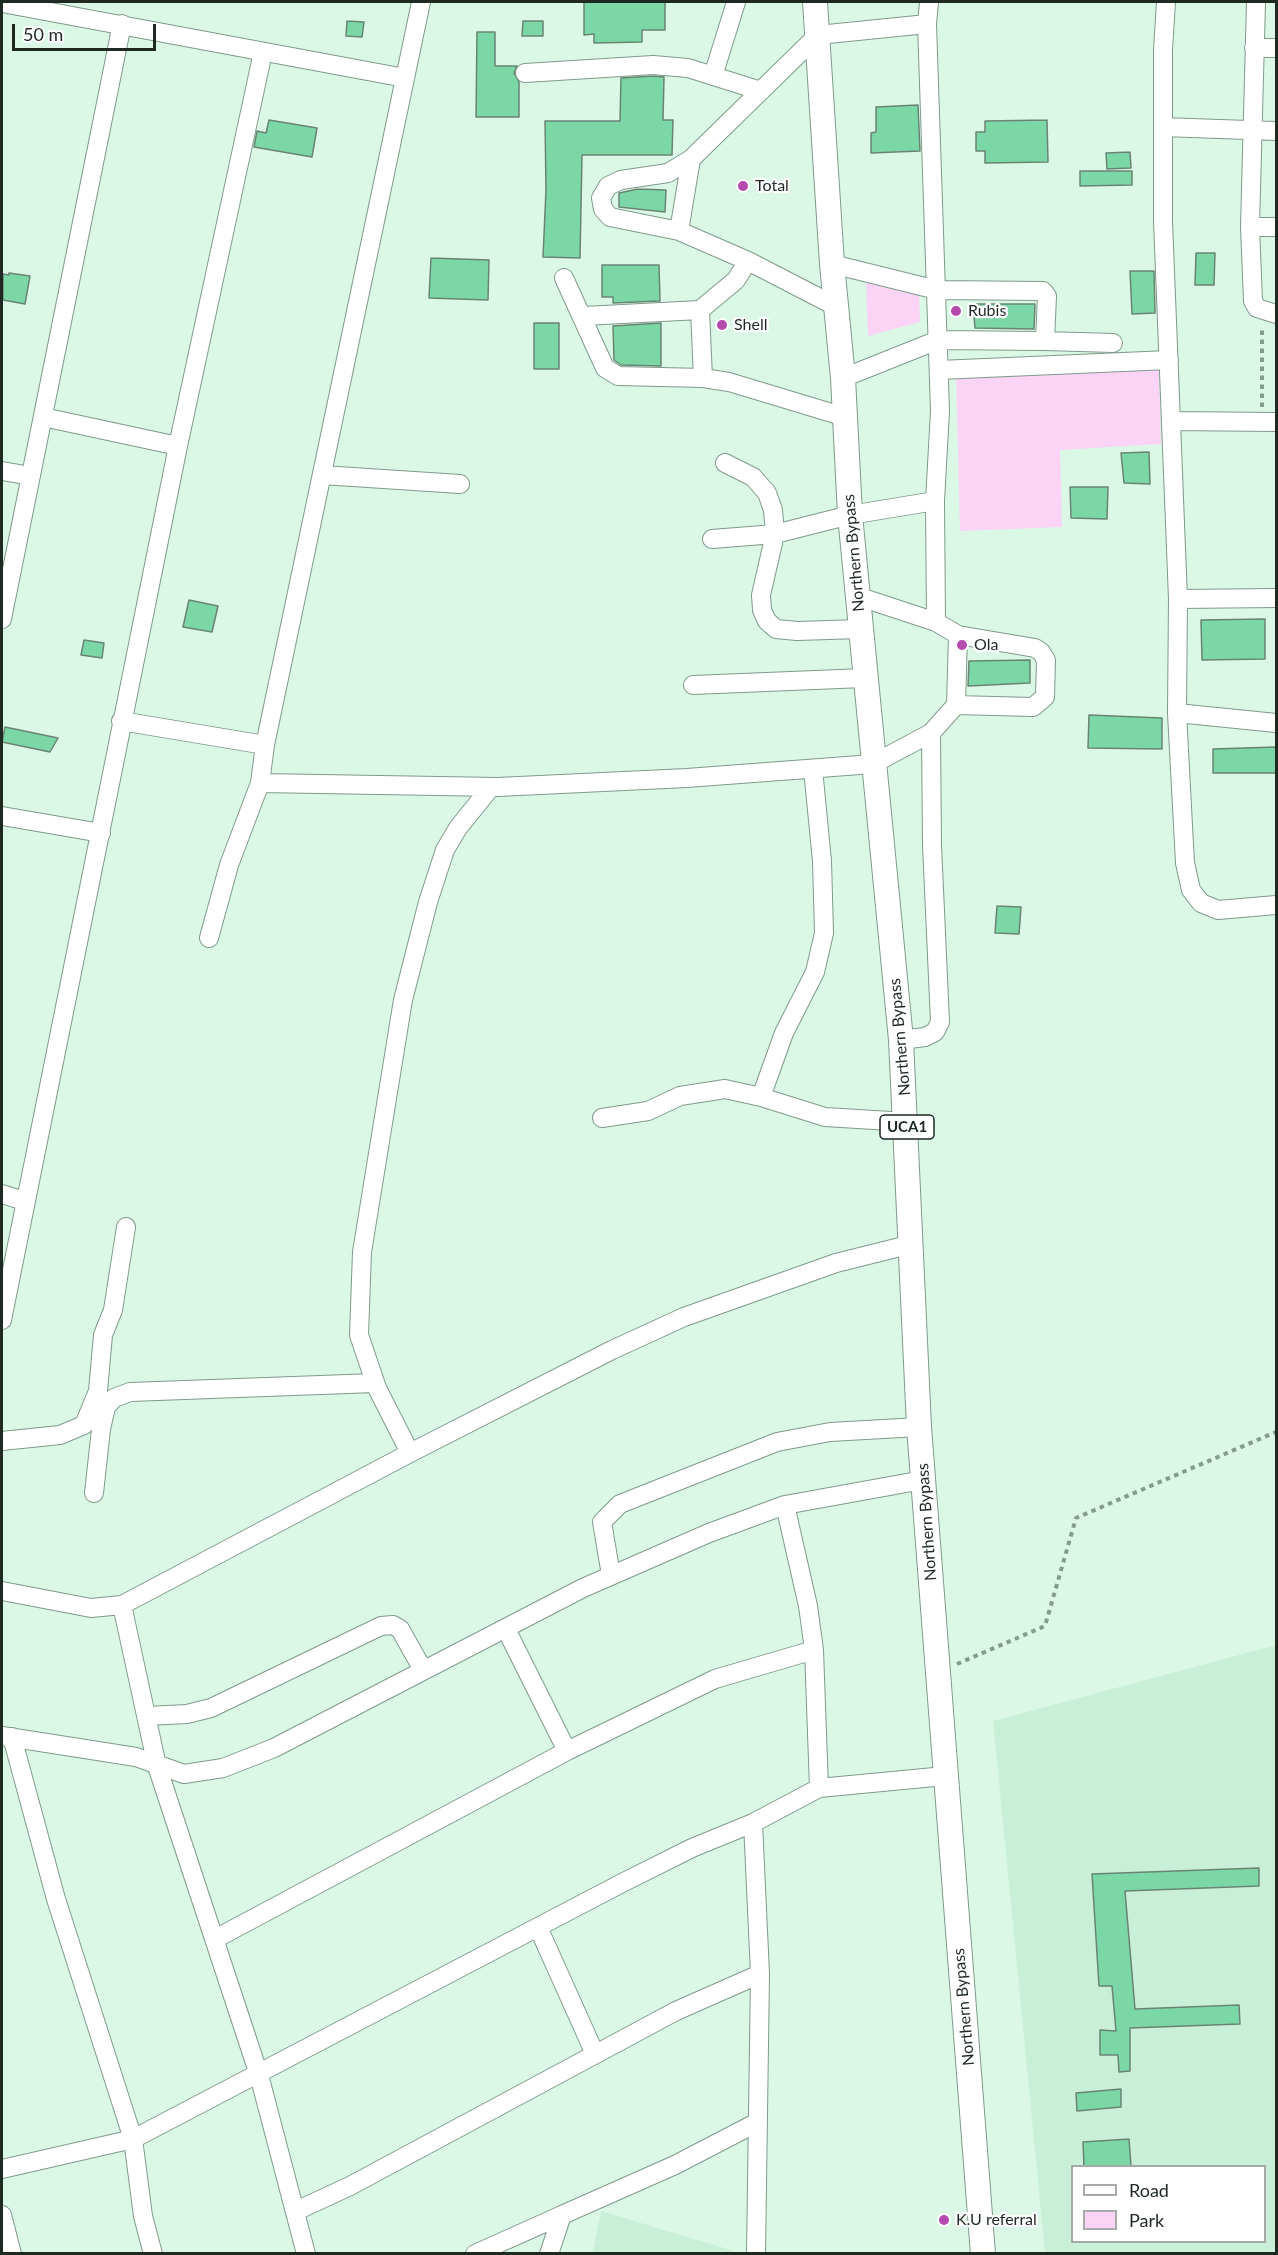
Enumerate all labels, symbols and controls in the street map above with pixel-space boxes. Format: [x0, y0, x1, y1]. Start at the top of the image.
scale bar [15, 12, 159, 50]
text: 50 m [23, 23, 63, 45]
place label: Total [755, 176, 789, 196]
marker: Total [736, 179, 750, 193]
place label: Rubis [968, 301, 1006, 321]
marker: Rubis [949, 304, 963, 318]
place label: Shell [734, 315, 767, 335]
marker: Shell [715, 318, 729, 332]
street label: Northern Bypass [839, 493, 869, 613]
place label: Ola [974, 635, 998, 655]
marker: Ola [955, 638, 969, 652]
street label: Northern Bypass [885, 977, 915, 1097]
road number: UCA1 [880, 1115, 934, 1139]
street label: Northern Bypass [913, 1462, 941, 1582]
street label: Northern Bypass [949, 1947, 979, 2067]
legend [1071, 2165, 1266, 2243]
text: Road [1129, 2179, 1169, 2201]
text: Park [1129, 2209, 1164, 2231]
place label: K.U referral [956, 2210, 1037, 2230]
marker: K.U referral [937, 2213, 951, 2227]

